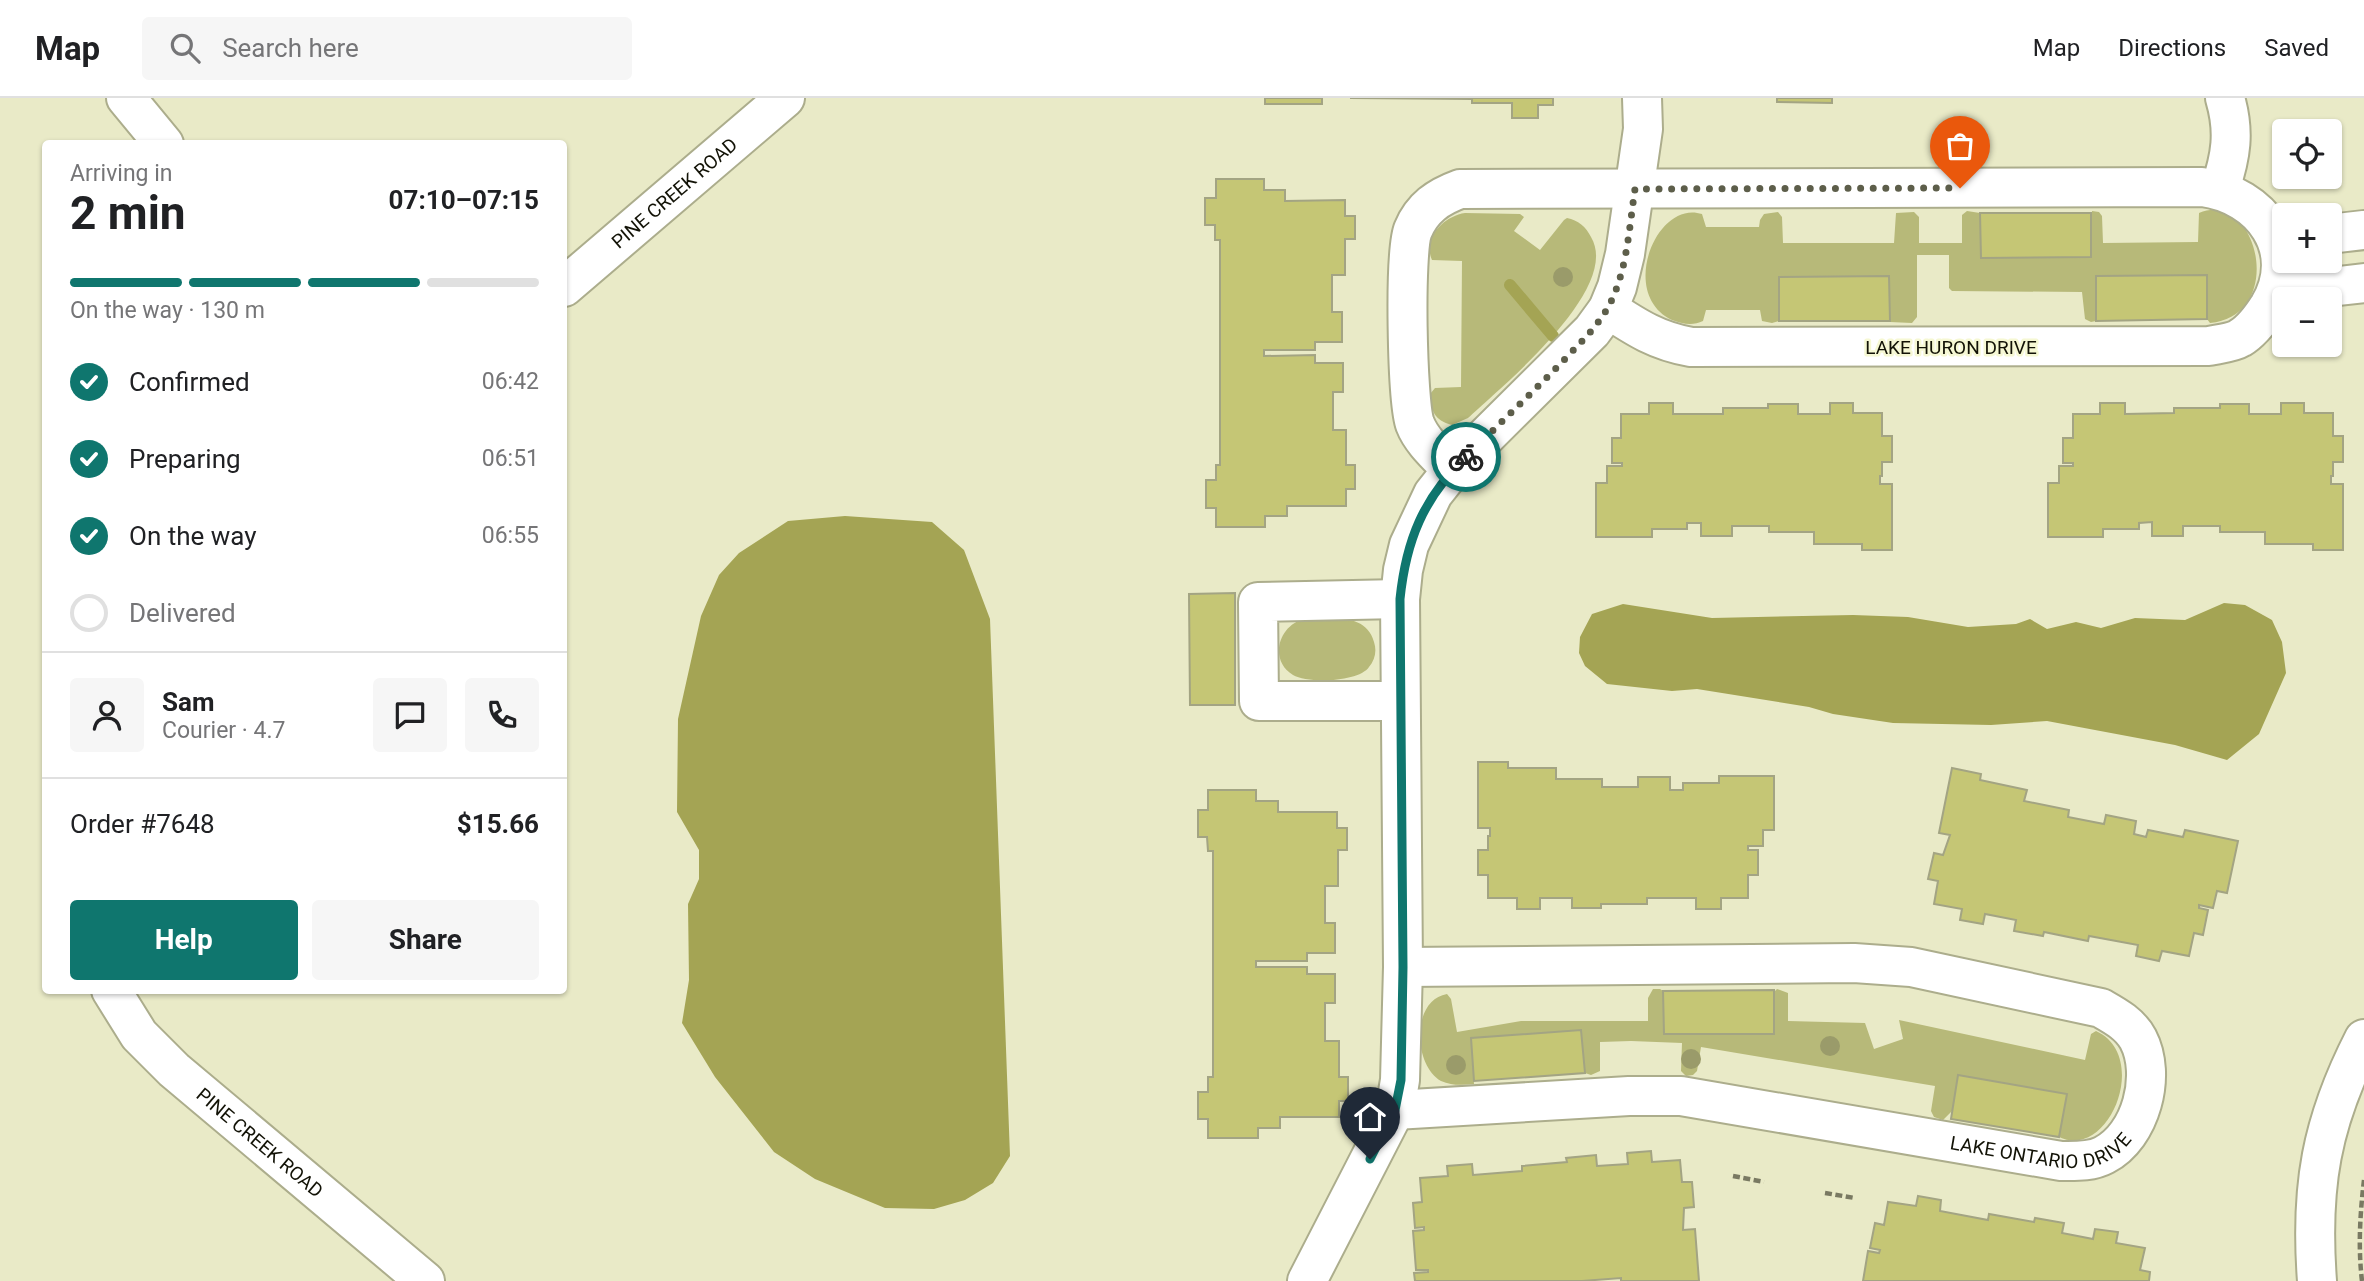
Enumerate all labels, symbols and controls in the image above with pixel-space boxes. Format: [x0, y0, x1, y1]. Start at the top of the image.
search box [142, 17, 632, 80]
text: Map [35, 29, 100, 68]
icon: search [166, 29, 204, 67]
text: Search here [222, 33, 359, 63]
text: Map [2033, 34, 2080, 62]
text: Directions [2118, 34, 2226, 62]
text: Saved [2264, 34, 2329, 62]
pin [1930, 116, 1990, 188]
map controls [2272, 119, 2342, 357]
button: locate [2272, 119, 2342, 189]
icon: bag [1941, 127, 1979, 165]
street label: PINE CREEK ROAD [607, 133, 742, 253]
text: Arriving in [70, 160, 173, 187]
text: 07:10–07:15 [389, 185, 539, 215]
text: 2 min [70, 186, 186, 240]
button: + [2272, 203, 2342, 273]
button: − [2272, 287, 2342, 357]
text: On the way · 130 m [70, 297, 265, 324]
street label: LAKE HURON DRIVE [1865, 336, 2037, 359]
icon: check [70, 363, 108, 401]
text: Confirmed [129, 367, 250, 397]
text: 06:42 [482, 368, 539, 395]
courier [1431, 422, 1501, 492]
icon: bike [1447, 438, 1485, 476]
icon: check [70, 440, 108, 478]
text: Preparing [129, 444, 241, 474]
text: 06:51 [482, 445, 539, 472]
icon: check [70, 517, 108, 555]
text: On the way [129, 521, 257, 551]
text: 06:55 [482, 522, 539, 549]
text: Delivered [129, 598, 236, 628]
button: person [70, 678, 144, 752]
button: chat [373, 678, 447, 752]
button: phone [465, 678, 539, 752]
text: Sam [162, 687, 214, 717]
text: Courier · 4.7 [162, 717, 285, 744]
text: Order #7648 [70, 809, 215, 839]
text: $15.66 [457, 809, 539, 839]
button: Help [70, 900, 298, 980]
button: Share [312, 900, 539, 980]
street label: PINE CREEK ROAD [192, 1083, 328, 1202]
pin [1340, 1087, 1400, 1159]
icon: home [1351, 1098, 1389, 1136]
street label: LAKE ONTARIO DRIVE [1948, 1128, 2136, 1173]

